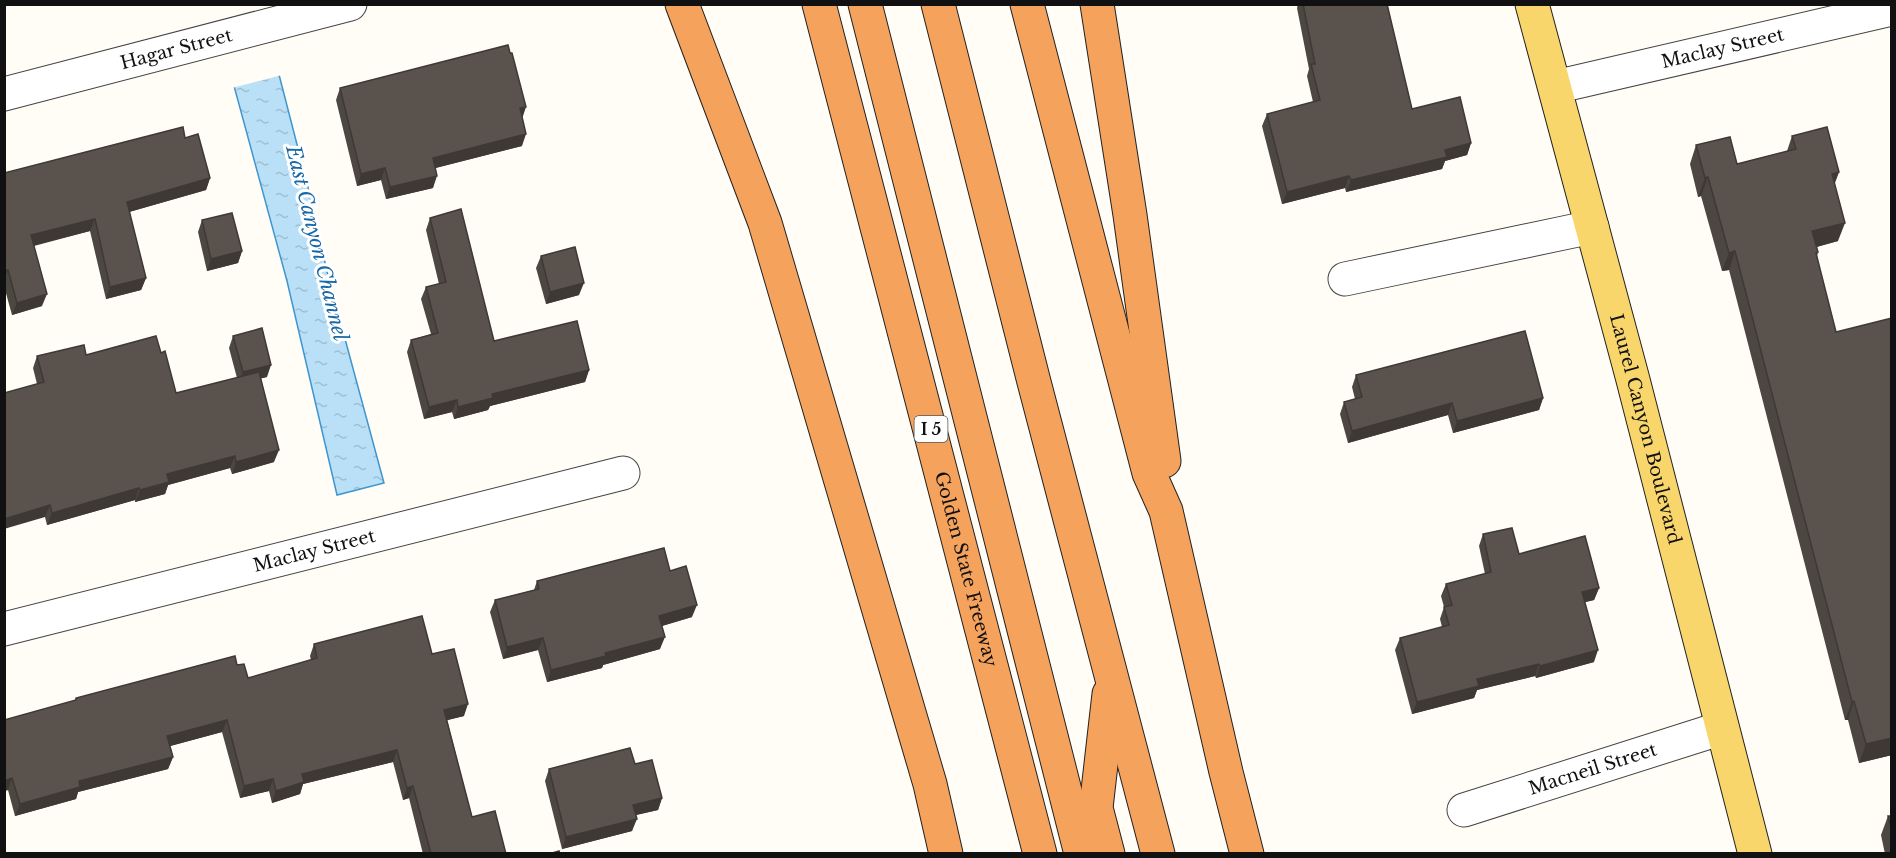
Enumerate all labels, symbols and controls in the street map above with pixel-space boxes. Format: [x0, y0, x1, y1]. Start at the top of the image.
street label: Maclay Street [1659, 23, 1786, 73]
street label: Hagar Street [118, 24, 235, 74]
water label: East Canyon Channel [281, 142, 353, 344]
street label: Laurel Canyon Boulevard [1605, 312, 1686, 546]
road number: I 5 [914, 416, 948, 442]
street label: Golden State Freeway [930, 469, 1002, 670]
street label: Maclay Street [251, 525, 378, 577]
street label: Macneil Street [1526, 738, 1660, 800]

